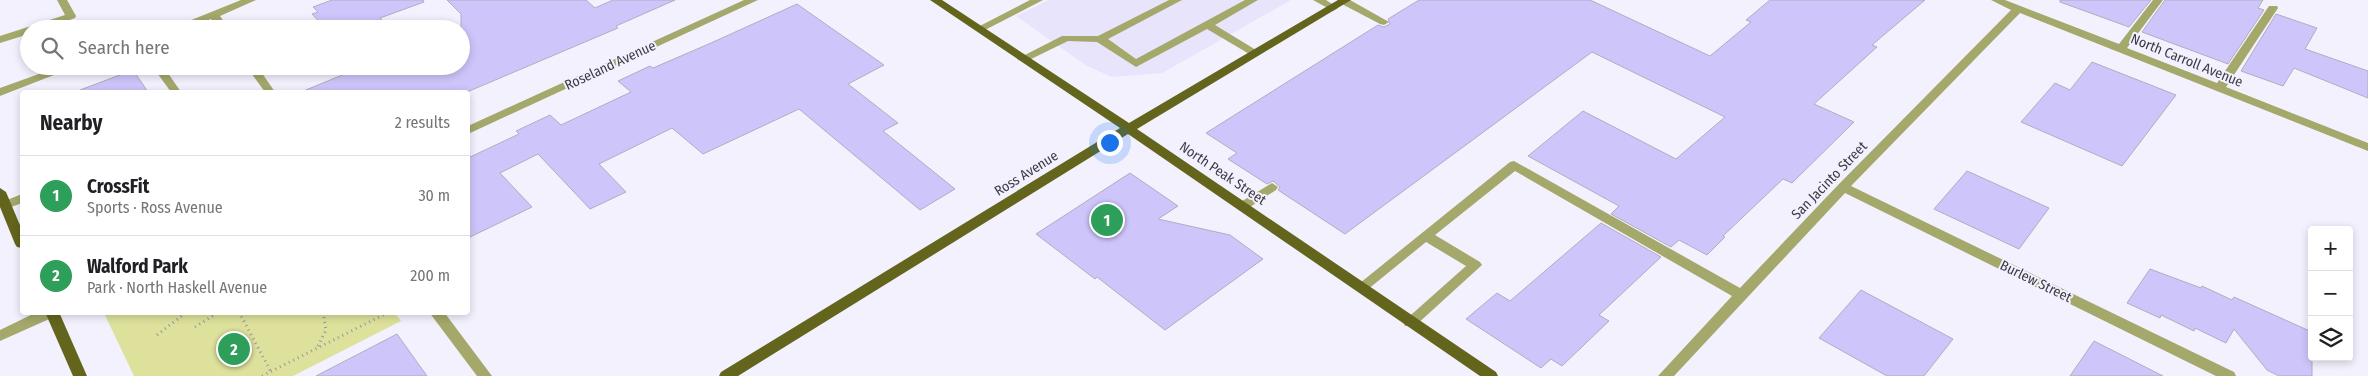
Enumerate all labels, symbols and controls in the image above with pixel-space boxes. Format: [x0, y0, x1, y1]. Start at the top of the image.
search box [20, 20, 470, 75]
street label: North Carroll Avenue [2128, 30, 2245, 91]
icon: search [38, 34, 66, 62]
text: Search here [78, 36, 170, 59]
street label: Roseland Avenue [562, 37, 658, 94]
text: Nearby [40, 110, 102, 136]
text: 2 results [395, 113, 450, 132]
your location [1097, 130, 1123, 156]
street label: North Peak Street [1176, 138, 1270, 209]
street label: San Jacinto Street [1788, 138, 1871, 223]
street label: Ross Avenue [991, 147, 1061, 200]
text: CrossFit [87, 175, 149, 198]
text: 1 [53, 186, 59, 205]
text: 30 m [418, 186, 450, 205]
text: Sports · Ross Avenue [87, 198, 223, 217]
pin: 1 [1091, 201, 1123, 239]
map controls [2308, 226, 2353, 361]
button: + [2308, 226, 2353, 271]
text: Walford Park [87, 255, 188, 278]
street label: Burlew Street [1997, 257, 2075, 306]
text: 2 [52, 266, 60, 285]
text: 200 m [410, 266, 450, 285]
button: − [2308, 271, 2353, 316]
text: Park · North Haskell Avenue [87, 278, 267, 297]
button: layers [2308, 316, 2353, 361]
pin: 2 [218, 330, 250, 368]

